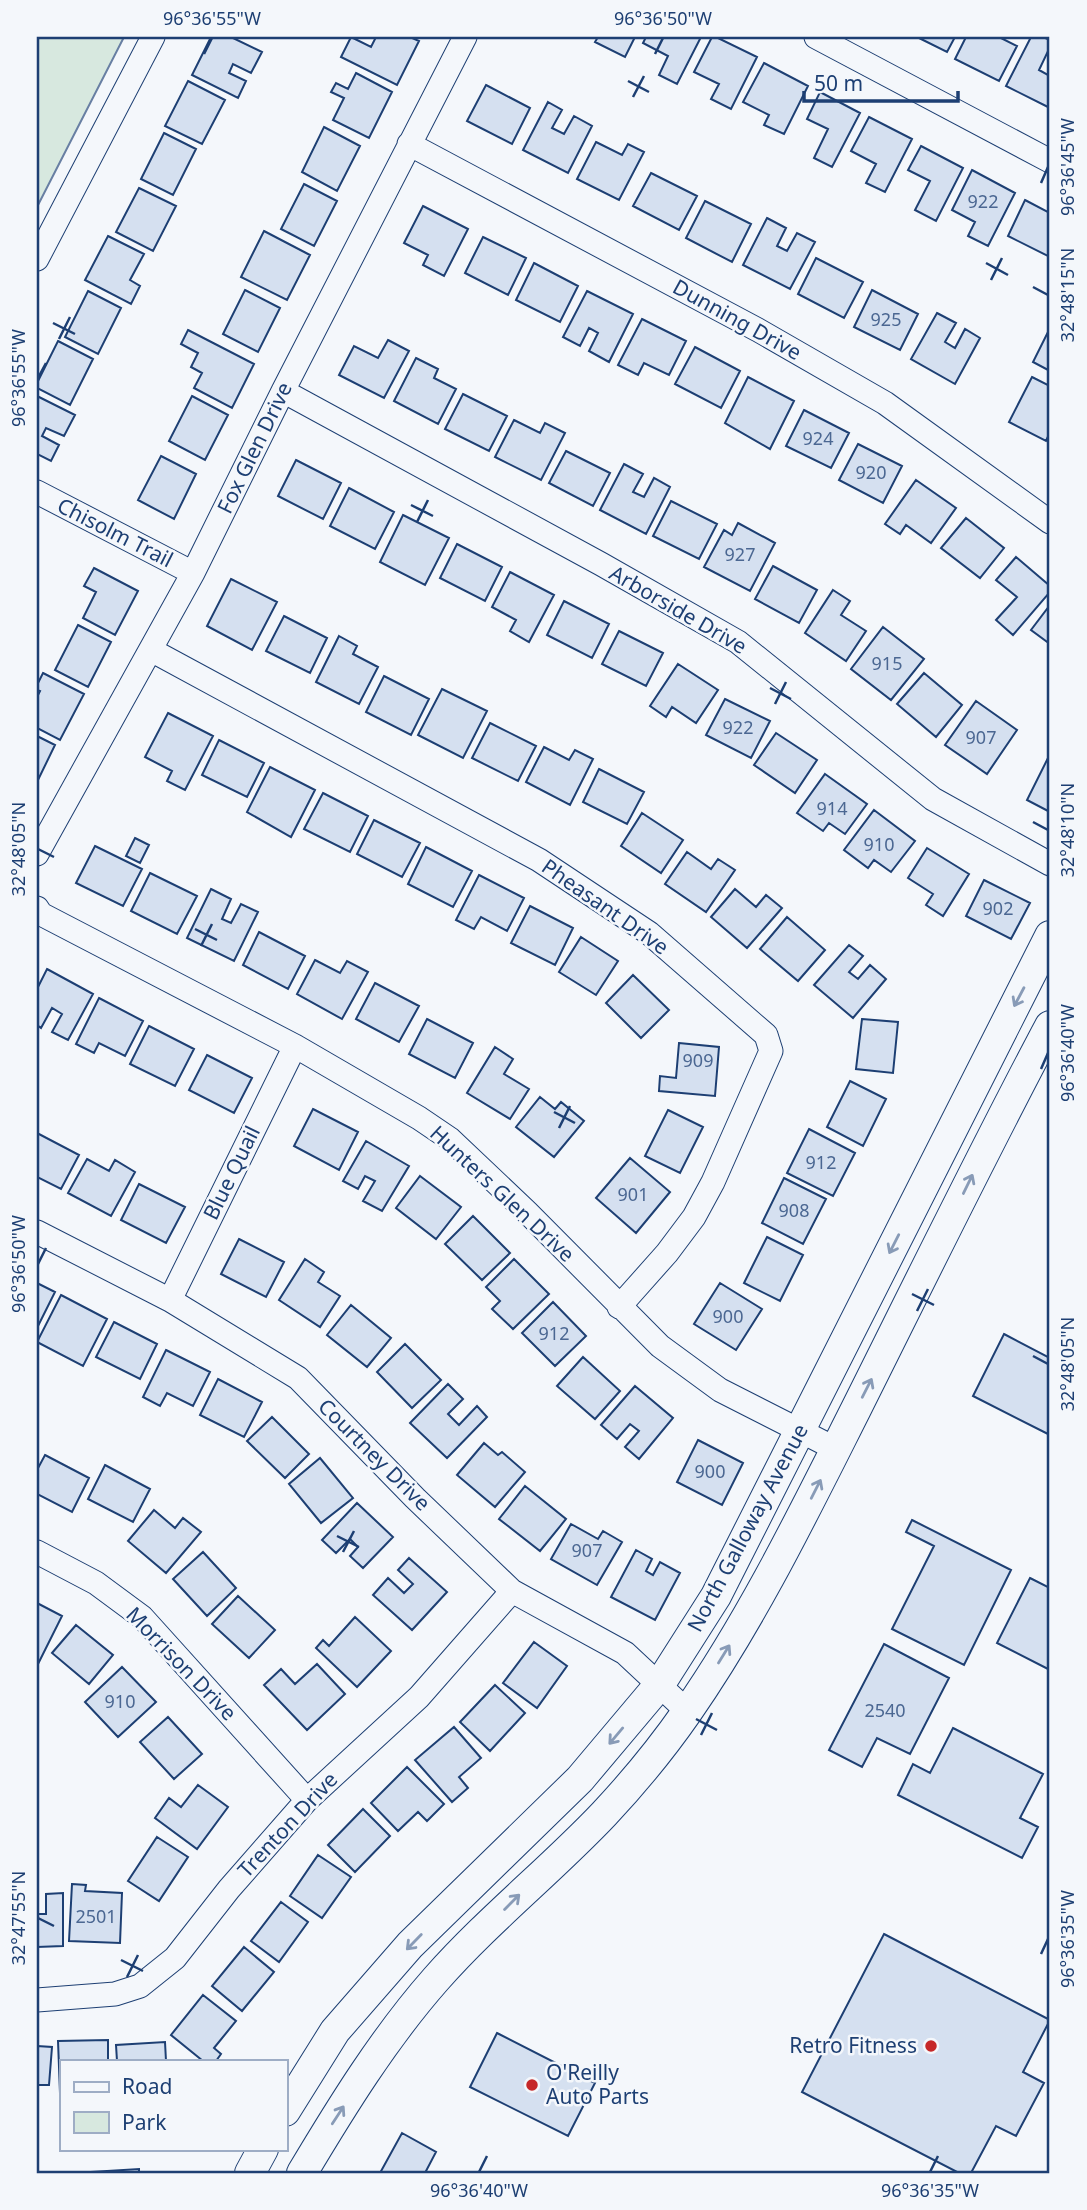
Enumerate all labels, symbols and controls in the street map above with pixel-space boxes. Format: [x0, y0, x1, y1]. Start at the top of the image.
text: 96°36'55"W [163, 6, 261, 30]
text: 96°36'50"W [614, 6, 712, 30]
scale bar [804, 60, 958, 104]
text: 50 m [814, 69, 863, 97]
text: 96°36'45"W [1055, 118, 1079, 216]
house number: 922 [968, 189, 998, 213]
text: 32°48'15"N [1055, 248, 1079, 342]
street label: Dunning Drive [668, 272, 807, 366]
house number: 925 [871, 307, 901, 331]
text: 96°36'55"W [6, 329, 30, 427]
street label: Fox Glen Drive [210, 377, 298, 518]
house number: 924 [803, 426, 833, 450]
house number: 920 [856, 460, 886, 484]
street label: Chisolm Trail [53, 491, 178, 573]
house number: 927 [725, 542, 755, 566]
street label: Arborside Drive [605, 559, 752, 660]
house number: 915 [872, 651, 902, 675]
house number: 922 [723, 715, 753, 739]
house number: 907 [966, 725, 996, 749]
text: 32°48'10"N [1055, 783, 1079, 877]
house number: 914 [817, 796, 847, 820]
text: 32°48'05"N [6, 802, 30, 896]
house number: 910 [864, 832, 894, 856]
street label: Pheasant Drive [536, 852, 675, 960]
house number: 902 [983, 896, 1013, 920]
one-way arrow [1011, 986, 1025, 1007]
text: 96°36'40"W [1055, 1004, 1079, 1102]
house number: 909 [683, 1048, 713, 1072]
street label: Hunters Glen Drive [424, 1119, 581, 1268]
street label: Blue Quail [196, 1121, 266, 1224]
house number: 912 [806, 1150, 836, 1174]
one-way arrow [961, 1174, 975, 1195]
house number: 901 [618, 1182, 648, 1206]
house number: 908 [779, 1198, 809, 1222]
text: 96°36'50"W [6, 1215, 30, 1313]
one-way arrow [887, 1233, 901, 1254]
house number: 900 [713, 1304, 743, 1328]
text: 32°48'05"N [1055, 1317, 1079, 1411]
house number: 912 [539, 1321, 569, 1345]
one-way arrow [860, 1378, 874, 1398]
street label: Courtney Drive [313, 1392, 437, 1516]
street label: North Galloway Avenue [680, 1419, 814, 1636]
house number: 900 [695, 1459, 725, 1483]
one-way arrow [809, 1479, 823, 1500]
house number: 907 [572, 1538, 602, 1562]
street label: Morrison Drive [120, 1600, 243, 1726]
one-way arrow [718, 1644, 732, 1664]
house number: 910 [105, 1689, 135, 1713]
house number: 2540 [864, 1698, 906, 1722]
one-way arrow [608, 1727, 624, 1745]
street label: Trenton Drive [231, 1766, 343, 1883]
text: 32°47'55"N [6, 1871, 30, 1965]
text: 96°36'35"W [1055, 1890, 1079, 1988]
one-way arrow [504, 1893, 521, 1910]
house number: 2501 [75, 1904, 117, 1928]
one-way arrow [405, 1934, 422, 1951]
place label: Retro Fitness [789, 2031, 917, 2059]
marker: Retro Fitness [923, 2038, 939, 2054]
place label: O'Reilly Auto Parts [546, 2058, 649, 2110]
legend [60, 2060, 287, 2150]
text: Road [122, 2072, 172, 2100]
marker: O'Reilly Auto Parts [524, 2077, 540, 2093]
one-way arrow [330, 2106, 345, 2125]
text: Park [122, 2108, 167, 2136]
text: 96°36'40"W [430, 2178, 528, 2202]
text: 96°36'35"W [881, 2178, 979, 2202]

